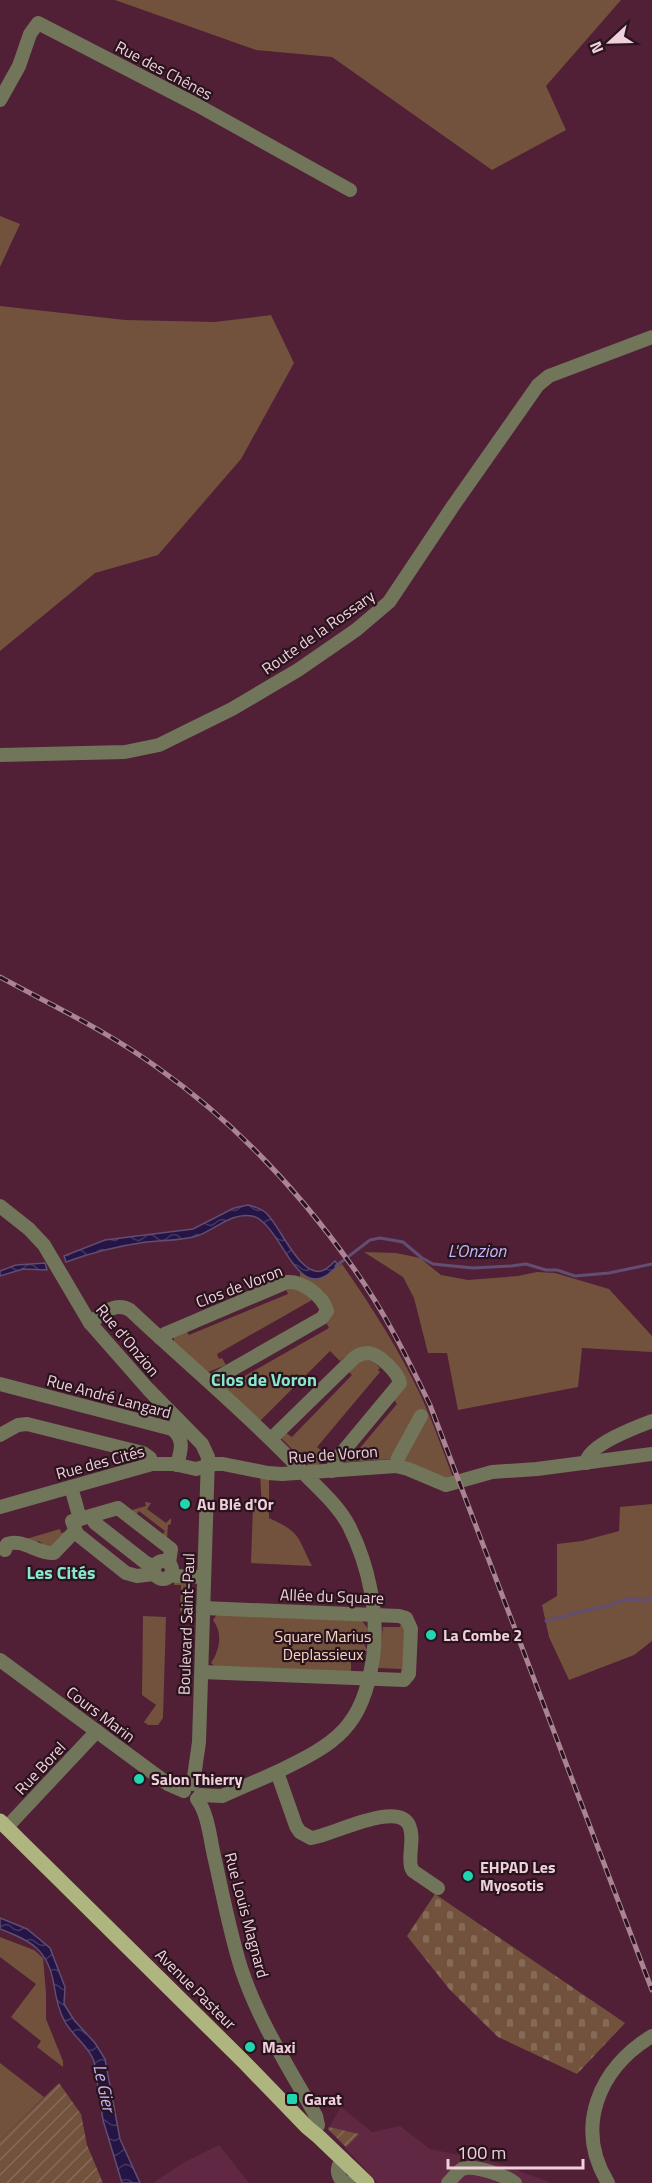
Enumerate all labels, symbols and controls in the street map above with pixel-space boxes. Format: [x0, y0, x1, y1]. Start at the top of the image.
north arrow [580, 12, 640, 72]
street label: Rue des Chênes [111, 34, 217, 106]
text: N [583, 38, 609, 57]
street label: Route de la Rossary [256, 584, 380, 680]
water label: L'Onzion [448, 1237, 507, 1264]
street label: Clos de Voron [192, 1258, 286, 1314]
street label: Rue d'Onzion [90, 1298, 166, 1382]
district label: Clos de Voron [211, 1366, 317, 1393]
street label: Rue André Langard [44, 1368, 174, 1424]
street label: Rue des Cités [53, 1439, 147, 1485]
street label: Rue de Voron [287, 1439, 379, 1469]
place label: Au Blé d'Or [197, 1492, 274, 1516]
marker: Au Blé d'Or [178, 1497, 192, 1511]
street label: Boulevard Saint-Paul [172, 1553, 200, 1695]
district label: Les Cités [27, 1559, 95, 1586]
street label: Allée du Square [280, 1582, 384, 1610]
place label: La Combe 2 [443, 1623, 522, 1647]
park label: Square Marius Deplassieux [274, 1624, 372, 1666]
marker: La Combe 2 [424, 1628, 438, 1642]
street label: Cours Marin [61, 1680, 141, 1748]
street label: Rue Borel [9, 1736, 71, 1800]
place label: Salon Thierry [151, 1767, 243, 1791]
marker: Salon Thierry [132, 1772, 146, 1786]
street label: Rue Louis Magnard [219, 1850, 275, 1980]
place label: EHPAD Les Myosotis [480, 1855, 555, 1897]
marker: EHPAD Les Myosotis [461, 1869, 475, 1883]
street label: Avenue Pasteur [150, 1943, 242, 2035]
place label: Maxi [262, 2035, 296, 2059]
marker: Maxi [243, 2040, 257, 2054]
water label: Le Gier [86, 2062, 123, 2116]
place label: Garat [304, 2087, 342, 2111]
marker: Garat [285, 2092, 299, 2106]
scale bar [448, 2132, 583, 2170]
text: 100 m [457, 2139, 506, 2166]

